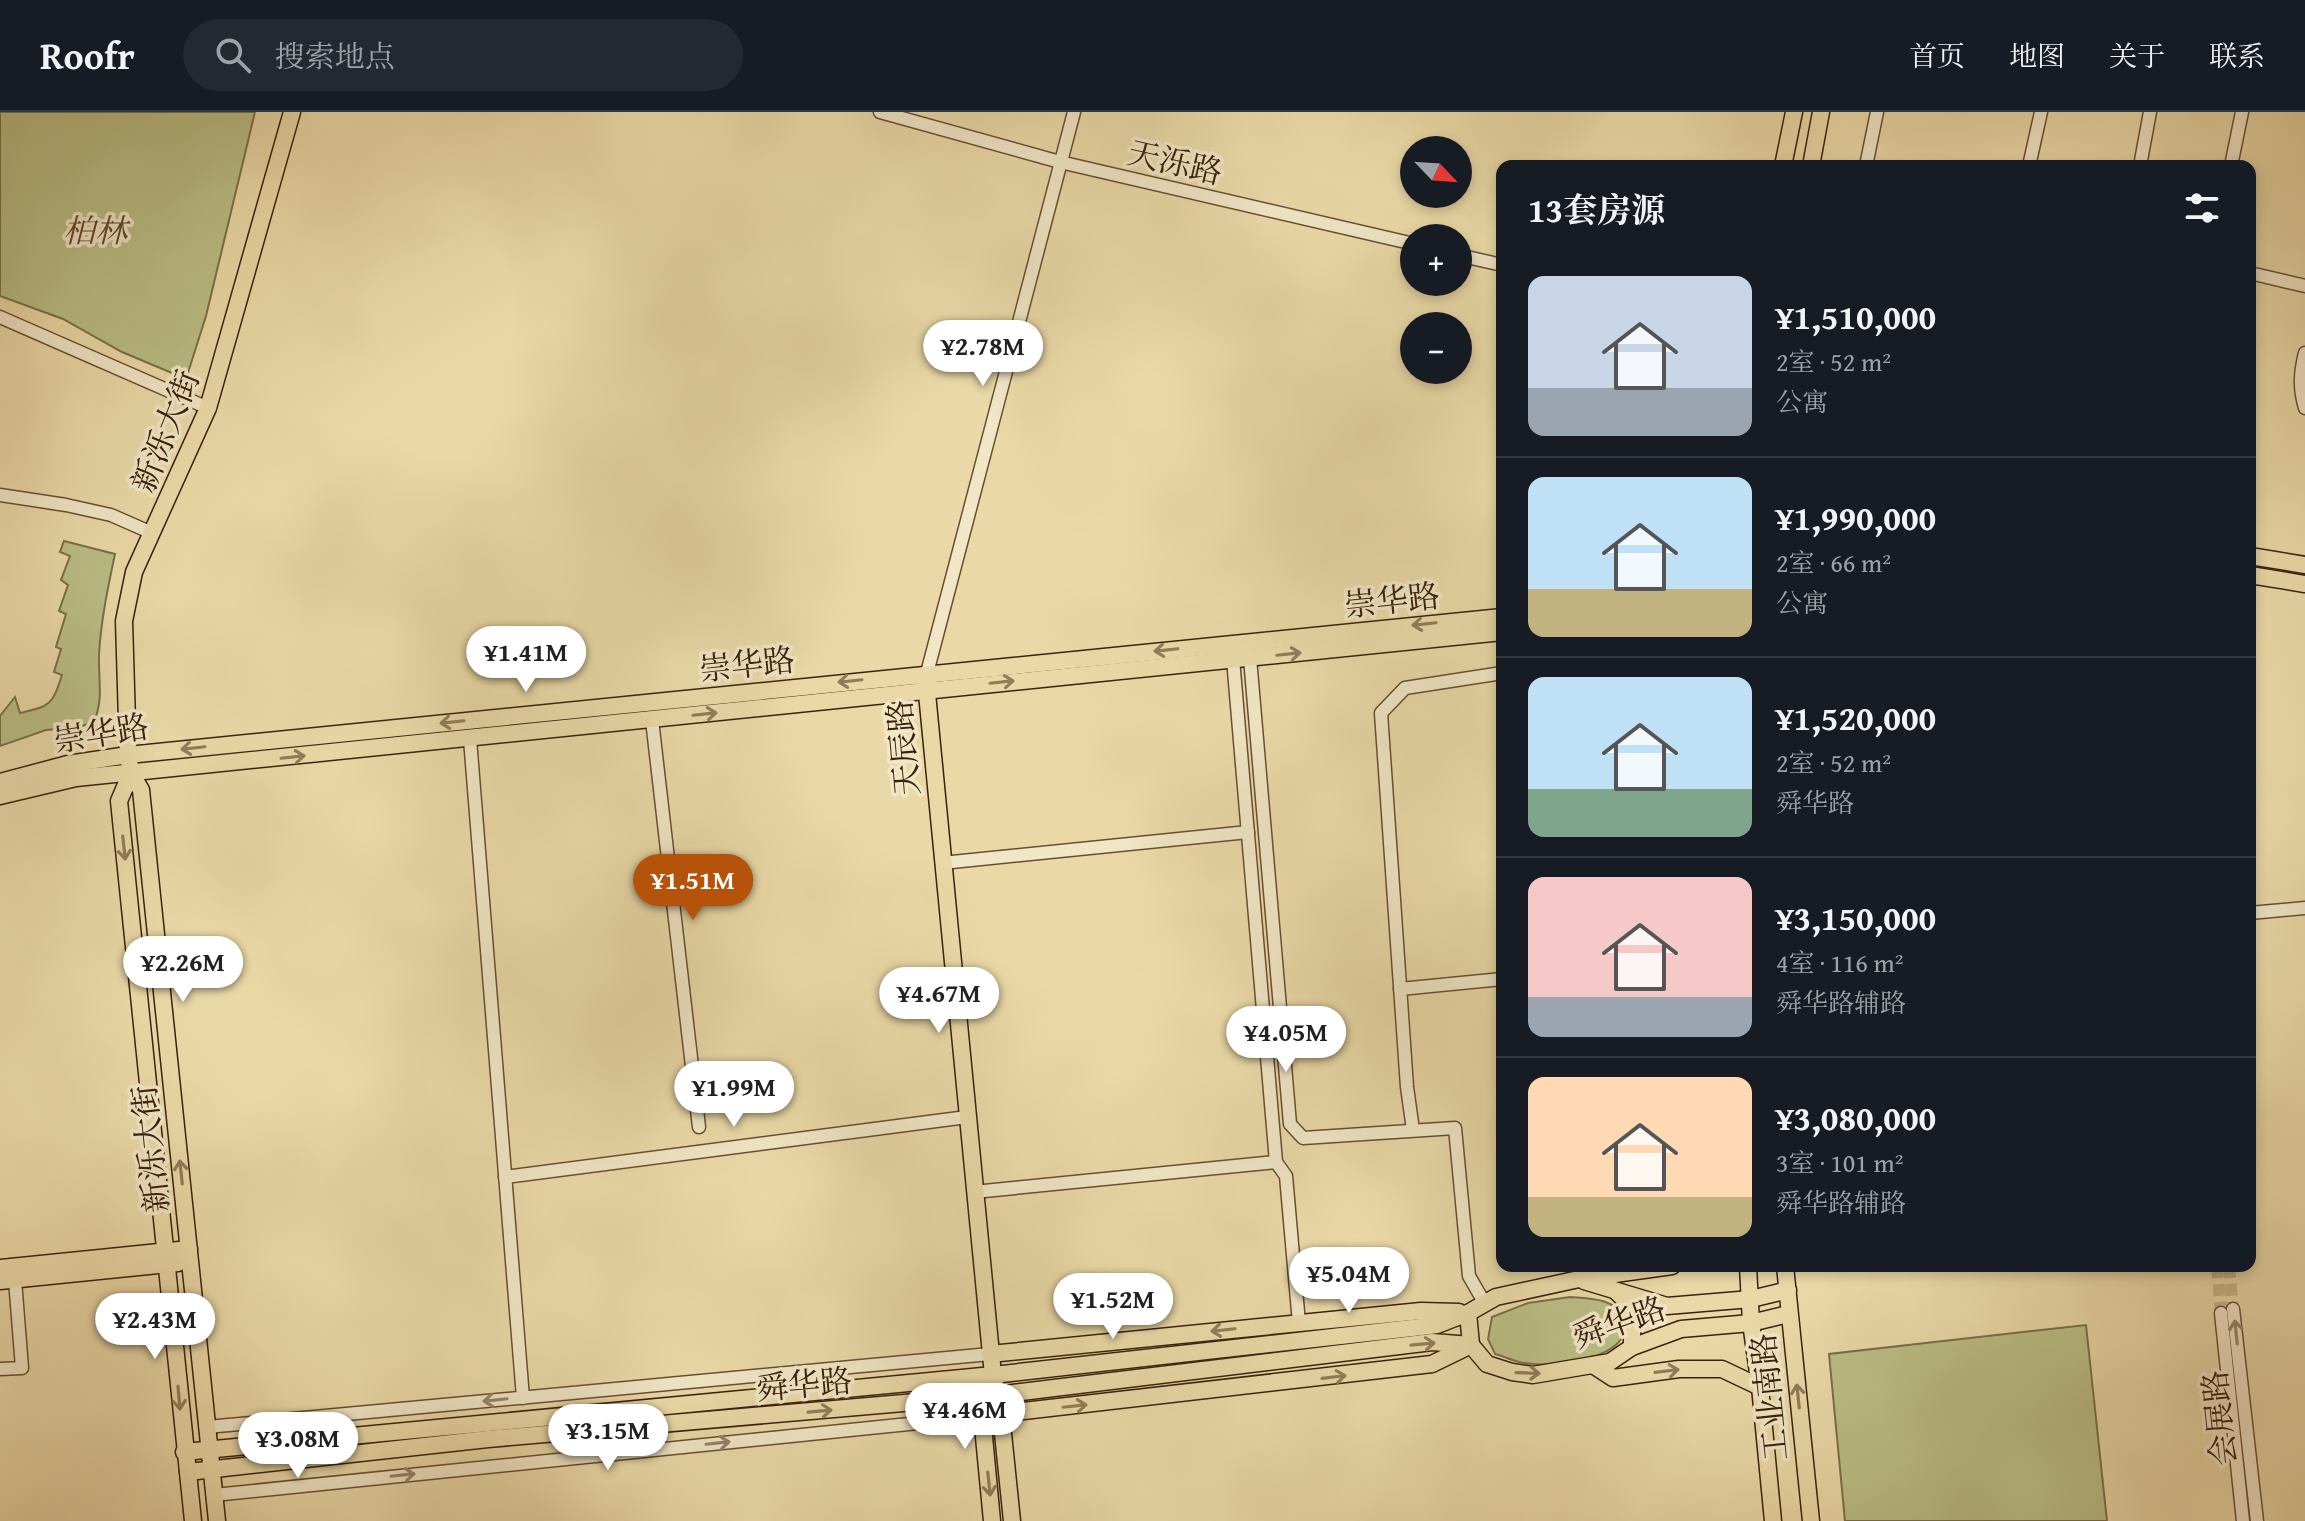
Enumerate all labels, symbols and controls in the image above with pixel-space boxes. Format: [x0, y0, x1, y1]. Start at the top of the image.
search box [183, 19, 743, 91]
text: Roofr [40, 27, 135, 83]
icon: search [211, 33, 255, 77]
text: 搜索地点 [275, 34, 395, 78]
text: 首页 [1909, 35, 1965, 76]
text: 地图 [2009, 35, 2065, 76]
text: 关于 [2109, 35, 2165, 76]
text: 联系 [2209, 35, 2265, 76]
street label: 天泺路 [1123, 128, 1227, 196]
north arrow [1400, 136, 1472, 208]
map controls [1400, 136, 1472, 384]
text: 13套房源 [1528, 185, 1665, 234]
icon: filters [2180, 186, 2224, 230]
park label: 柏林 [63, 207, 131, 254]
button: + [1400, 224, 1472, 296]
text: ¥1,510,000 [1776, 292, 1936, 341]
icon: home [1592, 308, 1688, 404]
button: − [1400, 312, 1472, 384]
pin: ¥2.78M [918, 320, 1048, 388]
text: ¥2.78M [941, 326, 1025, 365]
text: 2室 · 52 m² [1776, 342, 1891, 381]
street label: 新泺大街 [119, 363, 211, 499]
text: 公寓 [1776, 382, 1828, 421]
text: ¥1,990,000 [1776, 493, 1936, 542]
icon: home [1592, 509, 1688, 605]
text: 2室 · 66 m² [1776, 543, 1891, 582]
street label: 崇华路 [1342, 572, 1442, 628]
text: 公寓 [1776, 583, 1828, 622]
one-way arrow [1411, 617, 1438, 632]
pin: ¥1.41M [461, 626, 591, 694]
text: ¥1.41M [484, 632, 568, 671]
street label: 崇华路 [697, 636, 797, 692]
one-way arrow [1153, 643, 1180, 658]
one-way arrow [1275, 646, 1302, 661]
one-way arrow [837, 674, 864, 689]
one-way arrow [988, 675, 1015, 690]
text: ¥1,520,000 [1776, 693, 1936, 742]
street label: 天辰路 [875, 698, 931, 798]
street label: 崇华路 [50, 702, 152, 764]
one-way arrow [691, 707, 718, 722]
icon: home [1592, 709, 1688, 805]
one-way arrow [439, 715, 466, 730]
one-way arrow [180, 741, 207, 756]
text: 2室 · 52 m² [1776, 743, 1891, 782]
one-way arrow [279, 749, 306, 764]
text: 舜华路 [1776, 783, 1854, 822]
one-way arrow [117, 834, 132, 861]
pin: ¥1.51M [628, 854, 758, 922]
text: ¥1.51M [651, 860, 735, 899]
text: ¥3,150,000 [1776, 893, 1936, 942]
icon: home [1592, 909, 1688, 1005]
pin: ¥2.26M [118, 936, 248, 1004]
text: ¥2.26M [141, 942, 225, 981]
text: 4室 · 116 m² [1776, 943, 1904, 982]
pin: ¥4.67M [874, 967, 1004, 1035]
text: ¥4.67M [897, 973, 981, 1012]
text: 舜华路辅路 [1776, 983, 1906, 1022]
pin: ¥4.05M [1221, 1006, 1351, 1074]
text: ¥4.05M [1244, 1012, 1328, 1051]
pin: ¥1.99M [669, 1061, 799, 1129]
text: ¥1.99M [692, 1067, 776, 1106]
street label: 新泺大街 [120, 1083, 180, 1215]
text: ¥3,080,000 [1776, 1093, 1936, 1142]
icon: home [1592, 1109, 1688, 1205]
text: 3室 · 101 m² [1776, 1143, 1904, 1182]
one-way arrow [173, 1159, 188, 1186]
text: 舜华路辅路 [1776, 1183, 1906, 1222]
pin: ¥5.04M [1284, 1247, 1414, 1315]
text: ¥5.04M [1307, 1253, 1391, 1292]
pin: ¥1.52M [1048, 1273, 1178, 1341]
text: ¥1.52M [1071, 1279, 1155, 1318]
street label: 舜华路 [1566, 1284, 1672, 1360]
pin: ¥2.43M [90, 1293, 220, 1361]
text: ¥2.43M [113, 1299, 197, 1338]
one-way arrow [2228, 1319, 2243, 1346]
one-way arrow [1210, 1323, 1237, 1338]
street label: 工业南路 [1739, 1331, 1799, 1463]
one-way arrow [1409, 1336, 1436, 1351]
street label: 舜华路 [754, 1356, 854, 1412]
one-way arrow [1654, 1363, 1680, 1378]
one-way arrow [1514, 1366, 1540, 1381]
street label: 会展路 [2191, 1368, 2247, 1468]
one-way arrow [1320, 1369, 1347, 1384]
pin: ¥4.46M [900, 1383, 1030, 1451]
one-way arrow [1790, 1383, 1805, 1410]
one-way arrow [172, 1384, 187, 1411]
text: ¥4.46M [923, 1389, 1007, 1428]
one-way arrow [482, 1393, 509, 1408]
one-way arrow [1061, 1399, 1088, 1414]
one-way arrow [806, 1403, 833, 1418]
pin: ¥3.15M [543, 1404, 673, 1472]
text: ¥3.15M [566, 1410, 650, 1449]
pin: ¥3.08M [233, 1412, 363, 1480]
text: ¥3.08M [256, 1418, 340, 1457]
one-way arrow [704, 1436, 730, 1451]
one-way arrow [389, 1468, 416, 1483]
one-way arrow [981, 1470, 996, 1497]

